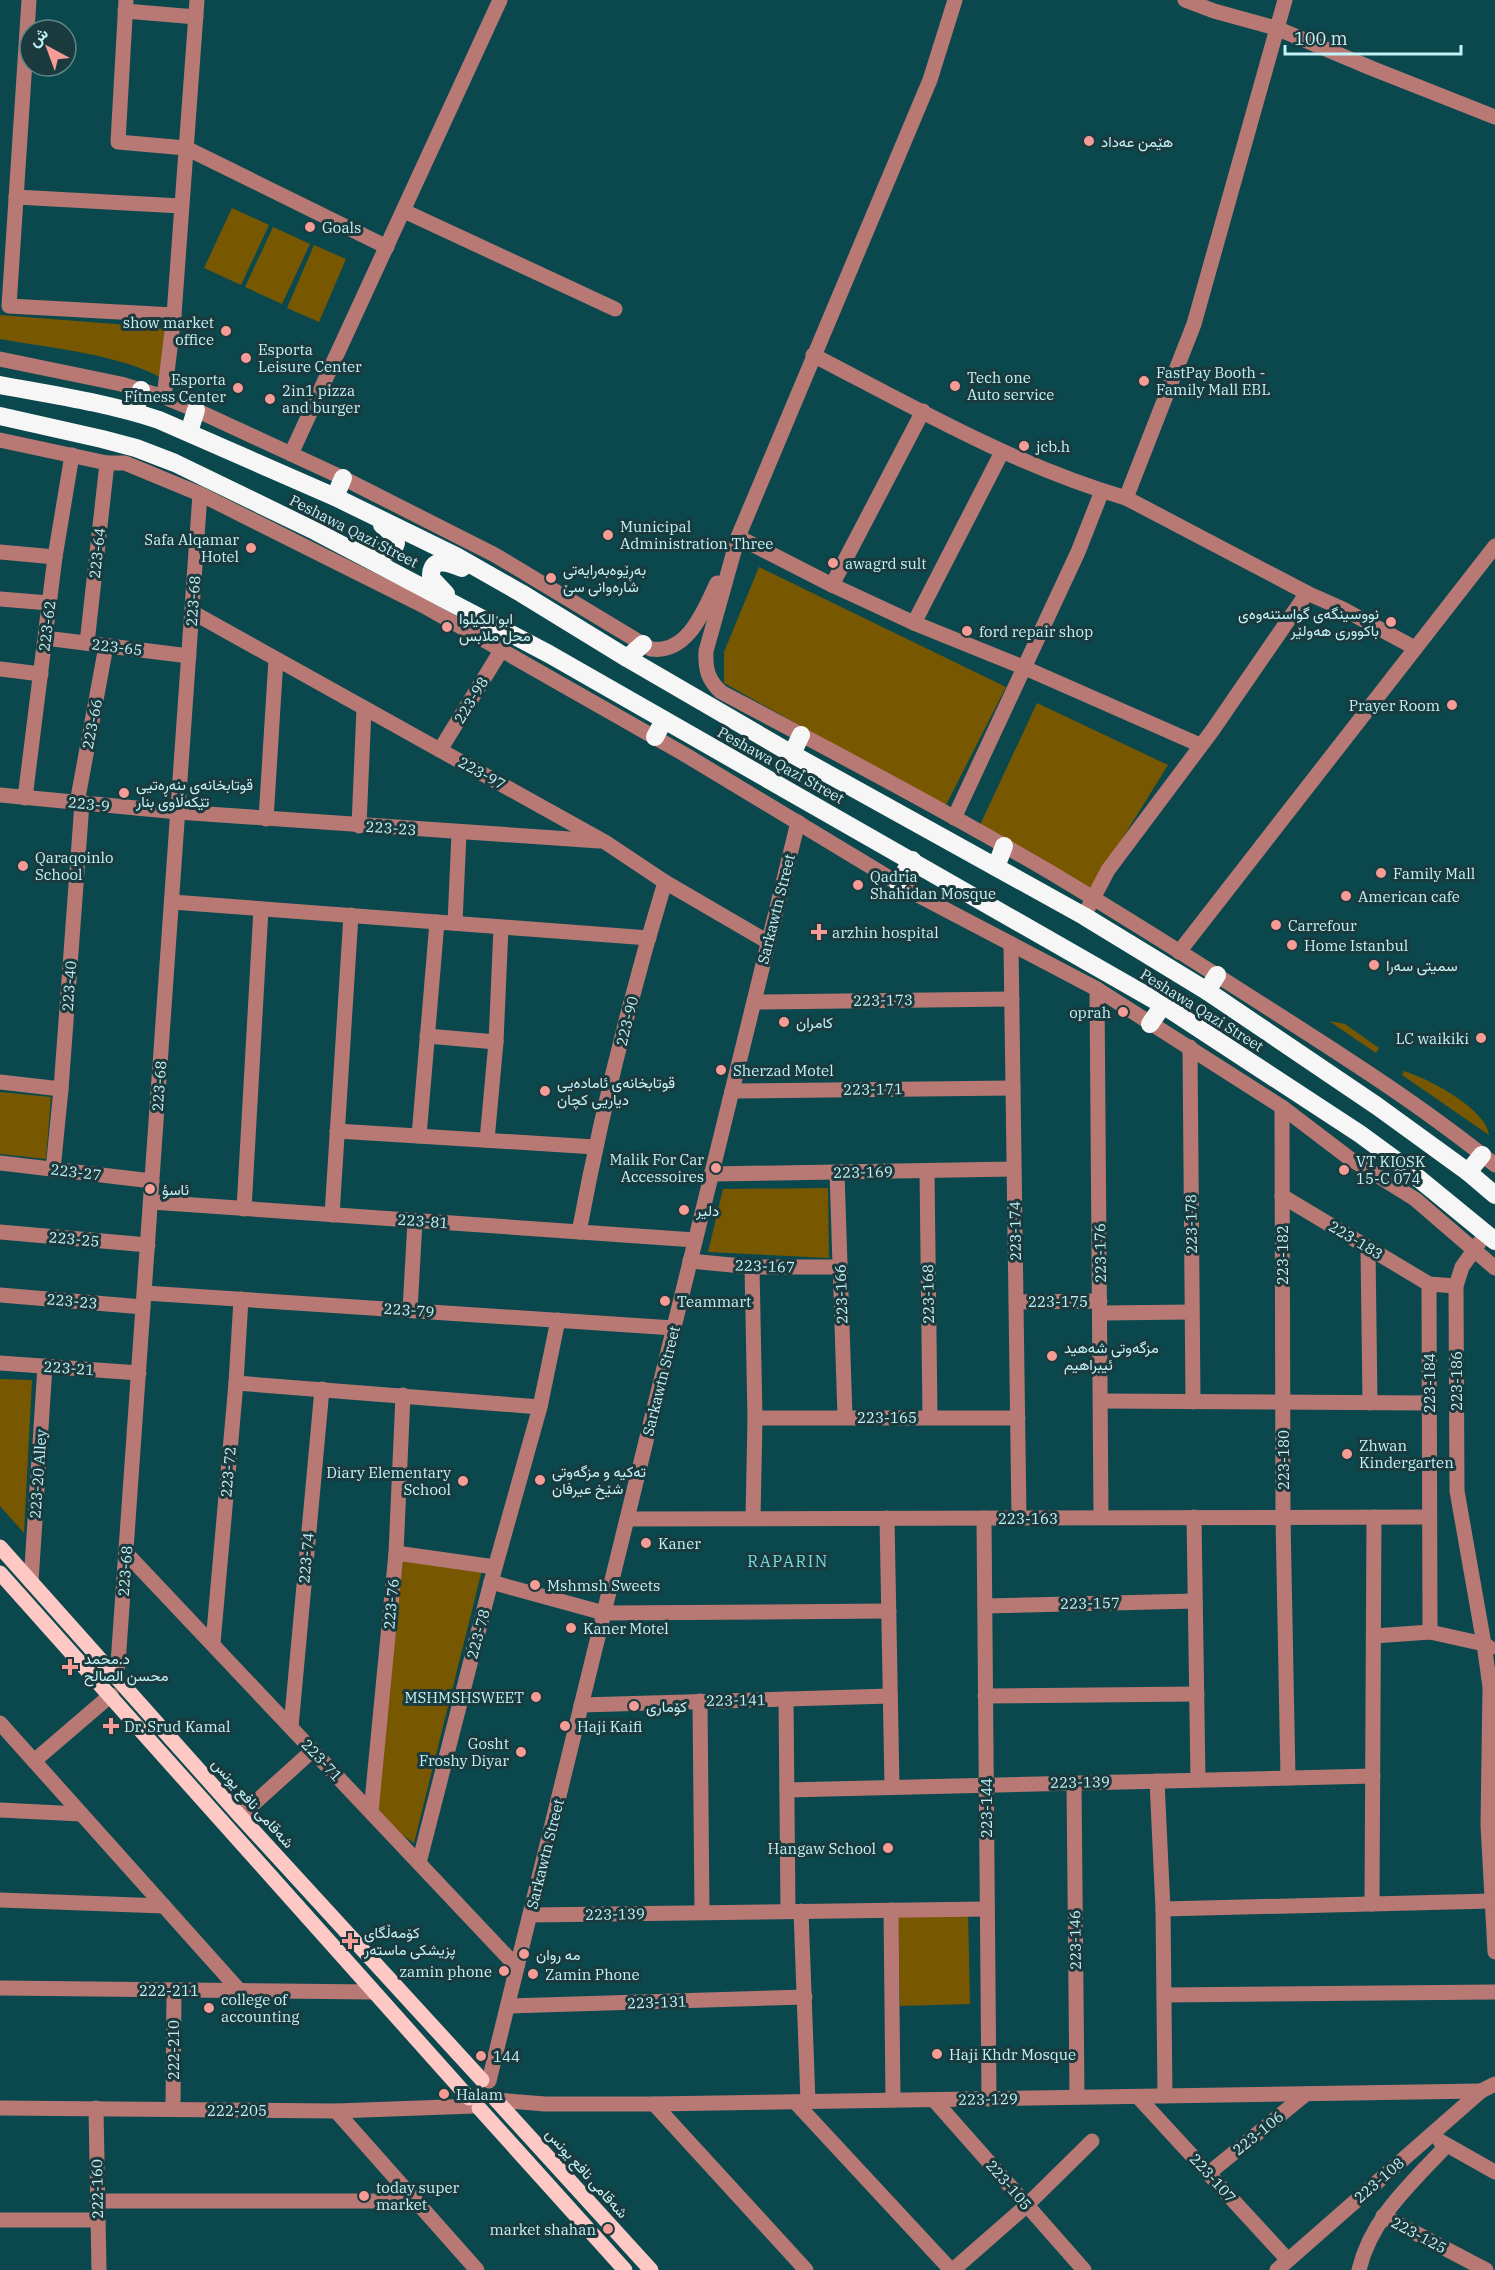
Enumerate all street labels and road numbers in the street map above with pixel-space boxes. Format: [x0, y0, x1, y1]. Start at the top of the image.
street label: Peshawa Qazi Street [286, 490, 422, 572]
street label: 223-64 [85, 527, 109, 579]
street label: 223-68 [182, 575, 204, 627]
street label: 223-62 [34, 600, 60, 652]
street label: 223-65 [91, 634, 143, 660]
street label: 223-98 [450, 673, 492, 727]
street label: 223-66 [78, 697, 106, 751]
street label: Peshawa Qazi Street [714, 722, 848, 808]
street label: 223-97 [455, 752, 509, 794]
street label: 223-9 [67, 792, 111, 816]
street label: 223-23 [365, 817, 417, 839]
street label: Sarkawtn Street [753, 852, 799, 966]
street label: 223-40 [58, 960, 80, 1012]
street label: Peshawa Qazi Street [1137, 964, 1267, 1056]
street label: 223-173 [853, 990, 913, 1010]
street label: 223-90 [612, 994, 642, 1048]
street label: 223-68 [148, 1060, 170, 1112]
street label: 223-171 [843, 1079, 903, 1099]
street label: 223-27 [50, 1159, 102, 1185]
street label: 223-169 [833, 1162, 893, 1182]
street label: 223-178 [1181, 1194, 1201, 1254]
street label: 223-174 [1005, 1201, 1025, 1261]
street label: 223-81 [397, 1210, 449, 1232]
street label: 223-183 [1325, 1216, 1387, 1264]
street label: 223-176 [1090, 1223, 1110, 1283]
street label: 223-182 [1273, 1225, 1292, 1285]
street label: 223-25 [48, 1227, 100, 1251]
street label: 223-167 [735, 1255, 795, 1277]
street label: 223-166 [830, 1264, 852, 1324]
street label: 223-168 [918, 1264, 938, 1324]
street label: 223-23 [46, 1289, 98, 1313]
street label: 223-175 [1028, 1292, 1088, 1311]
street label: 223-79 [383, 1299, 435, 1321]
street label: Sarkawtn Street [638, 1324, 684, 1438]
street label: 223-186 [1447, 1351, 1466, 1411]
street label: 223-184 [1420, 1353, 1439, 1413]
street label: 223-21 [43, 1357, 95, 1379]
street label: 223-165 [857, 1408, 917, 1427]
street label: 223-20 Alley [25, 1429, 51, 1519]
street label: 223-180 [1274, 1430, 1293, 1490]
street label: 223-72 [216, 1446, 240, 1498]
street label: 223-163 [998, 1509, 1058, 1528]
street label: 223-74 [294, 1532, 318, 1584]
street label: 223-68 [114, 1545, 136, 1597]
street label: 223-76 [379, 1578, 403, 1630]
street label: 223-157 [1060, 1593, 1120, 1613]
street label: 223-78 [462, 1607, 494, 1661]
street label: 223-141 [706, 1690, 766, 1710]
street label: 223-71 [298, 1735, 346, 1785]
street label: شەقامی نافع یونس [206, 1754, 298, 1853]
street label: 223-139 [1050, 1772, 1110, 1792]
street label: 223-144 [977, 1778, 996, 1838]
street label: Sarkawtn Street [522, 1797, 568, 1911]
street label: 223-139 [585, 1904, 645, 1924]
street label: 223-146 [1065, 1910, 1085, 1970]
street label: 222-211 [139, 1981, 199, 2000]
street label: 223-131 [627, 1991, 687, 2013]
street label: 222-210 [164, 2020, 183, 2080]
street label: 223-129 [958, 2089, 1018, 2109]
street label: 222-205 [207, 2101, 267, 2120]
street label: 223-106 [1229, 2107, 1287, 2159]
street label: شەقامی نافع یونس [540, 2124, 632, 2223]
street label: 223-107 [1186, 2149, 1240, 2207]
street label: 223-108 [1350, 2153, 1408, 2207]
street label: 223-105 [982, 2156, 1036, 2214]
street label: 222-160 [87, 2159, 107, 2219]
street label: 223-125 [1388, 2213, 1450, 2257]

